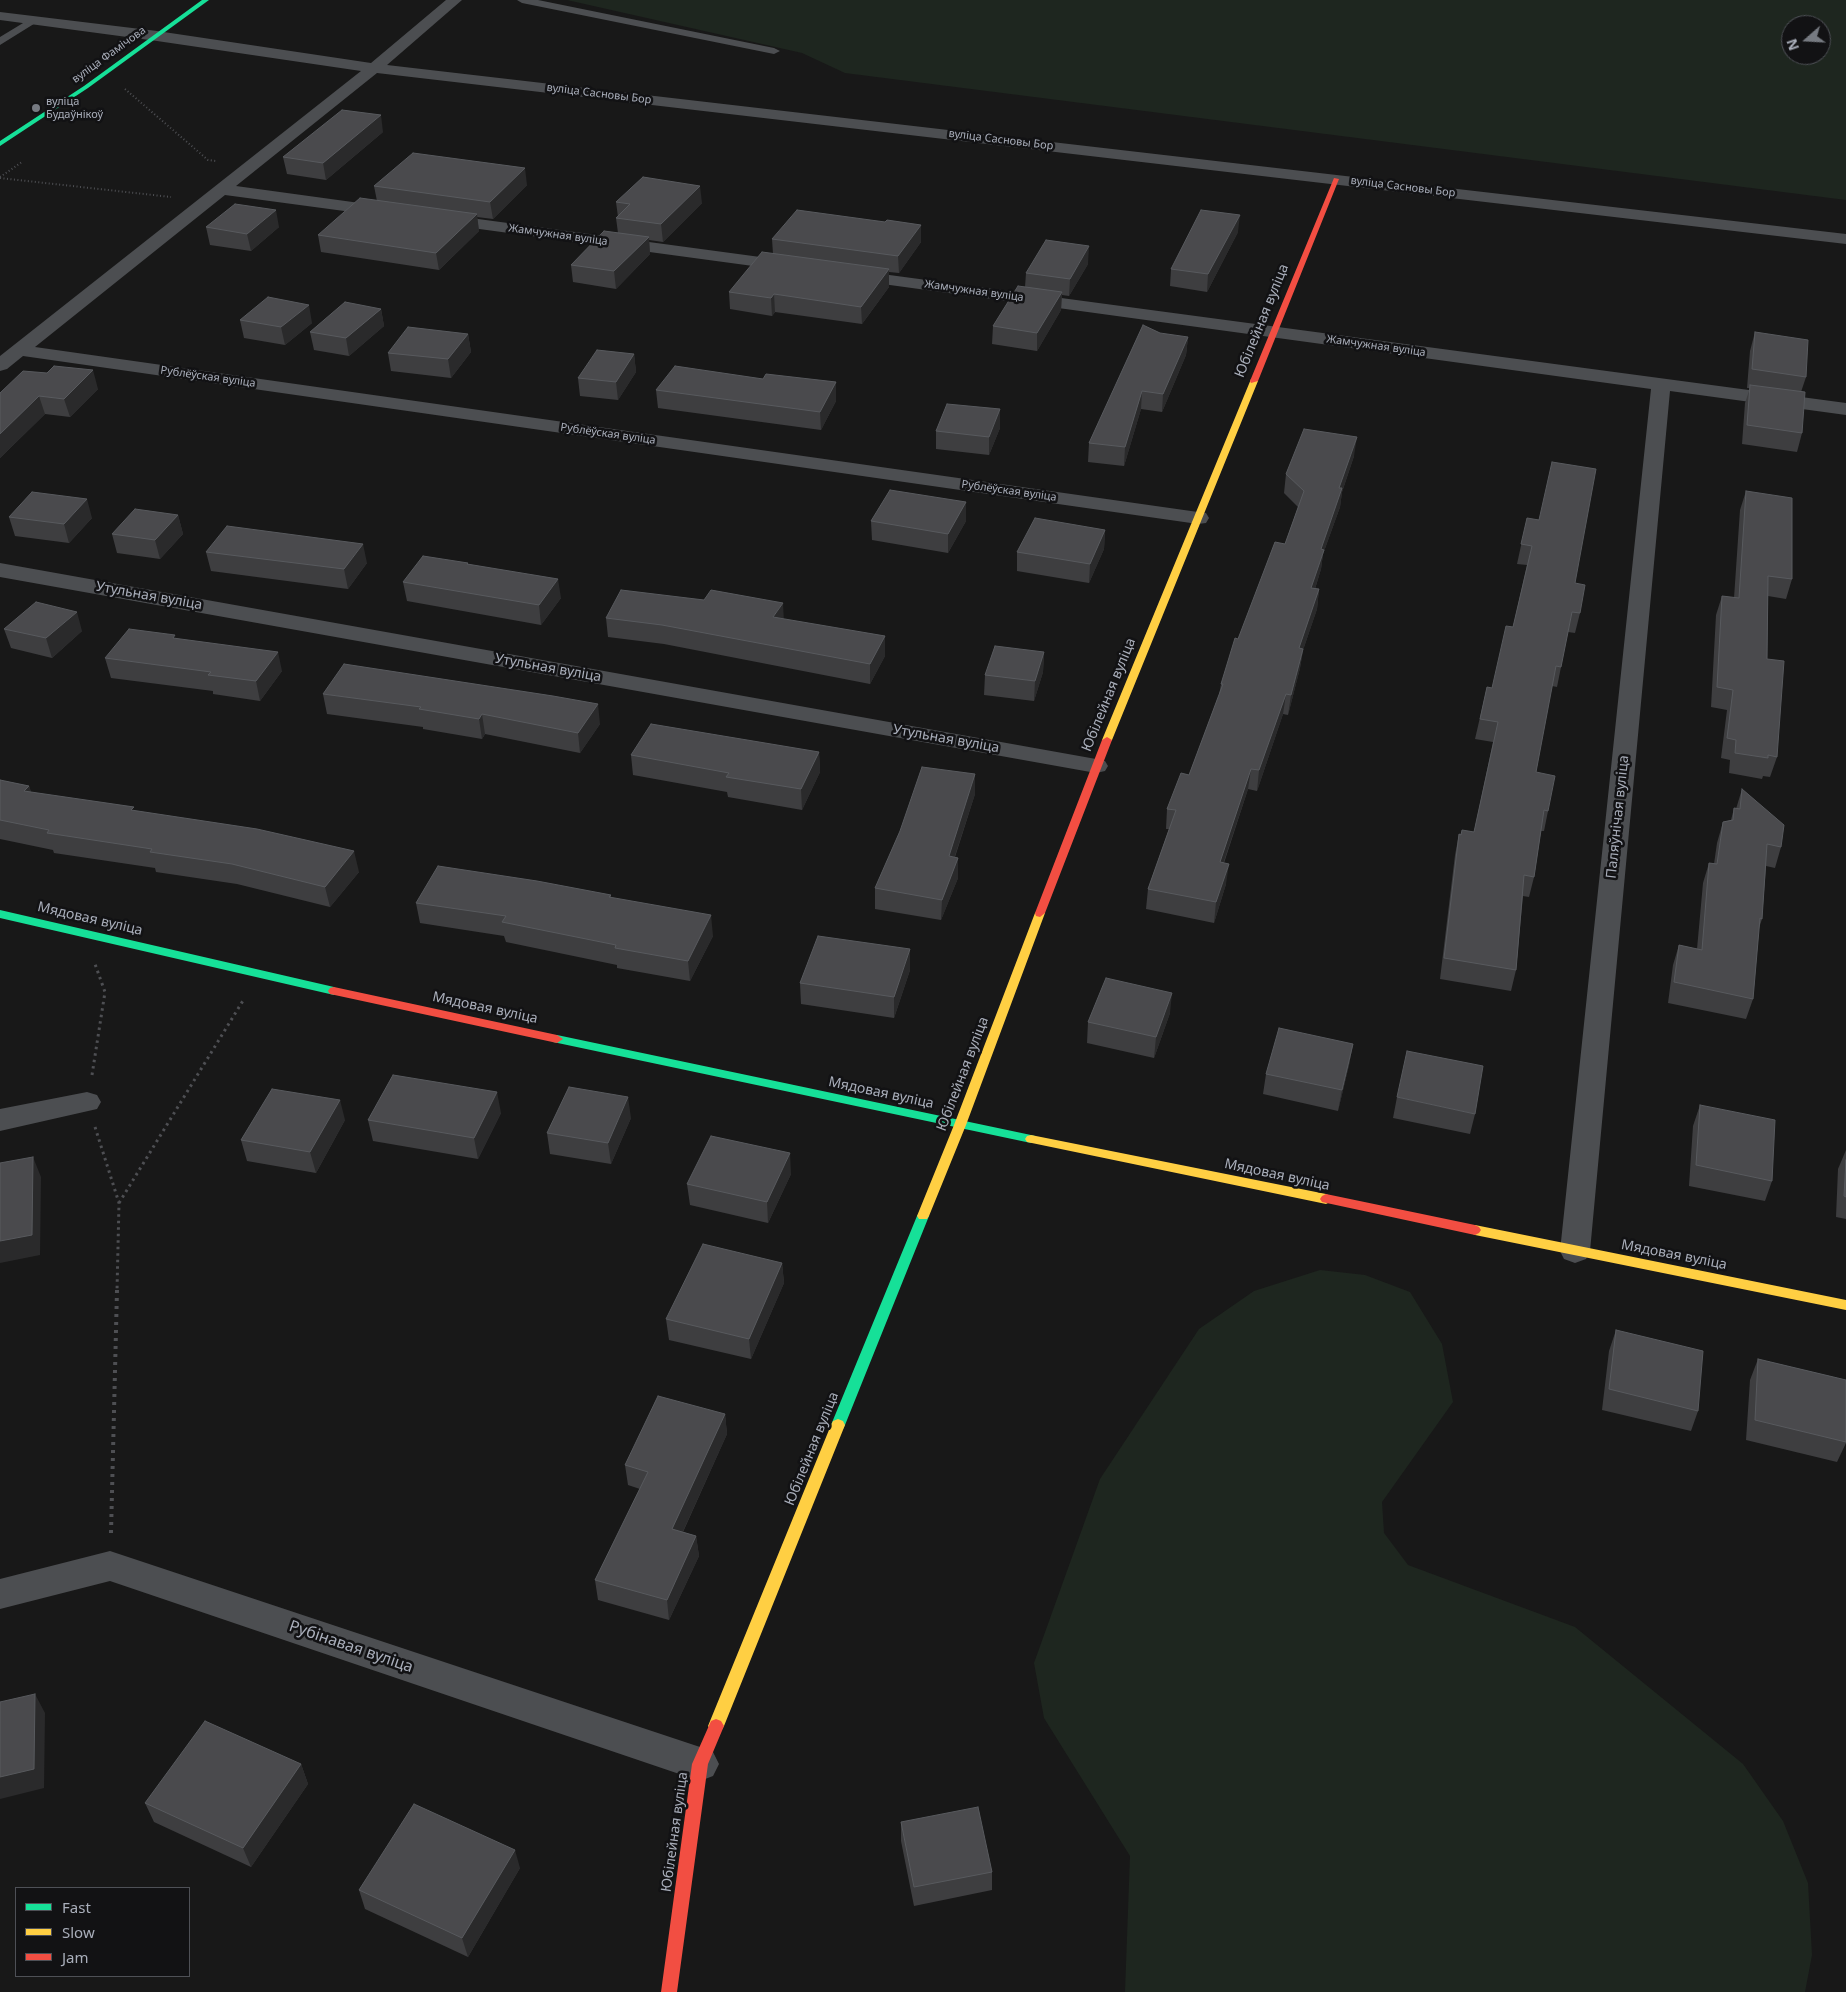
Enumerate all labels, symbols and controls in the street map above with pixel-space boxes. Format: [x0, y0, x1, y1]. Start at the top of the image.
north arrow [1781, 15, 1831, 65]
street label: вуліца Фамічова [70, 24, 148, 86]
text: N [1781, 36, 1803, 53]
street label: вуліца Сасновы Бор [546, 81, 652, 107]
place label: вуліца Будаўнікоў [46, 95, 103, 121]
marker: вуліца Будаўнікоў [30, 102, 42, 114]
street label: вуліца Сасновы Бор [948, 127, 1054, 153]
street label: вуліца Сасновы Бор [1350, 174, 1456, 200]
street label: Жамчужная вуліца [507, 221, 609, 249]
street label: Юбілейная вуліца [1232, 262, 1292, 380]
street label: Жамчужная вуліца [923, 277, 1025, 305]
street label: Жамчужная вуліца [1325, 332, 1427, 360]
street label: Рублёўская вуліца [160, 364, 256, 390]
street label: Рублёўская вуліца [560, 421, 656, 447]
street label: Рублёўская вуліца [961, 478, 1057, 504]
street label: Утульная вуліца [94, 578, 204, 614]
street label: Юбілейная вуліца [1079, 636, 1139, 754]
street label: Утульная вуліца [493, 650, 603, 686]
street label: Утульная вуліца [891, 721, 1001, 757]
street label: Паляўнічая вуліца [1603, 755, 1633, 879]
street label: Мядовая вуліца [36, 899, 144, 939]
street label: Мядовая вуліца [431, 989, 539, 1027]
street label: Юбілейная вуліца [933, 1014, 993, 1134]
street label: Мядовая вуліца [827, 1074, 935, 1112]
street label: Мядовая вуліца [1223, 1156, 1331, 1194]
street label: Мядовая вуліца [1620, 1237, 1728, 1273]
street label: Юбілейная вуліца [782, 1390, 842, 1508]
street label: Рубінавая вуліца [286, 1617, 416, 1677]
street label: Юбілейная вуліца [658, 1771, 692, 1893]
legend [15, 1887, 190, 1977]
text: Fast [62, 1897, 91, 1917]
text: Slow [62, 1922, 95, 1942]
text: Jam [62, 1947, 89, 1967]

